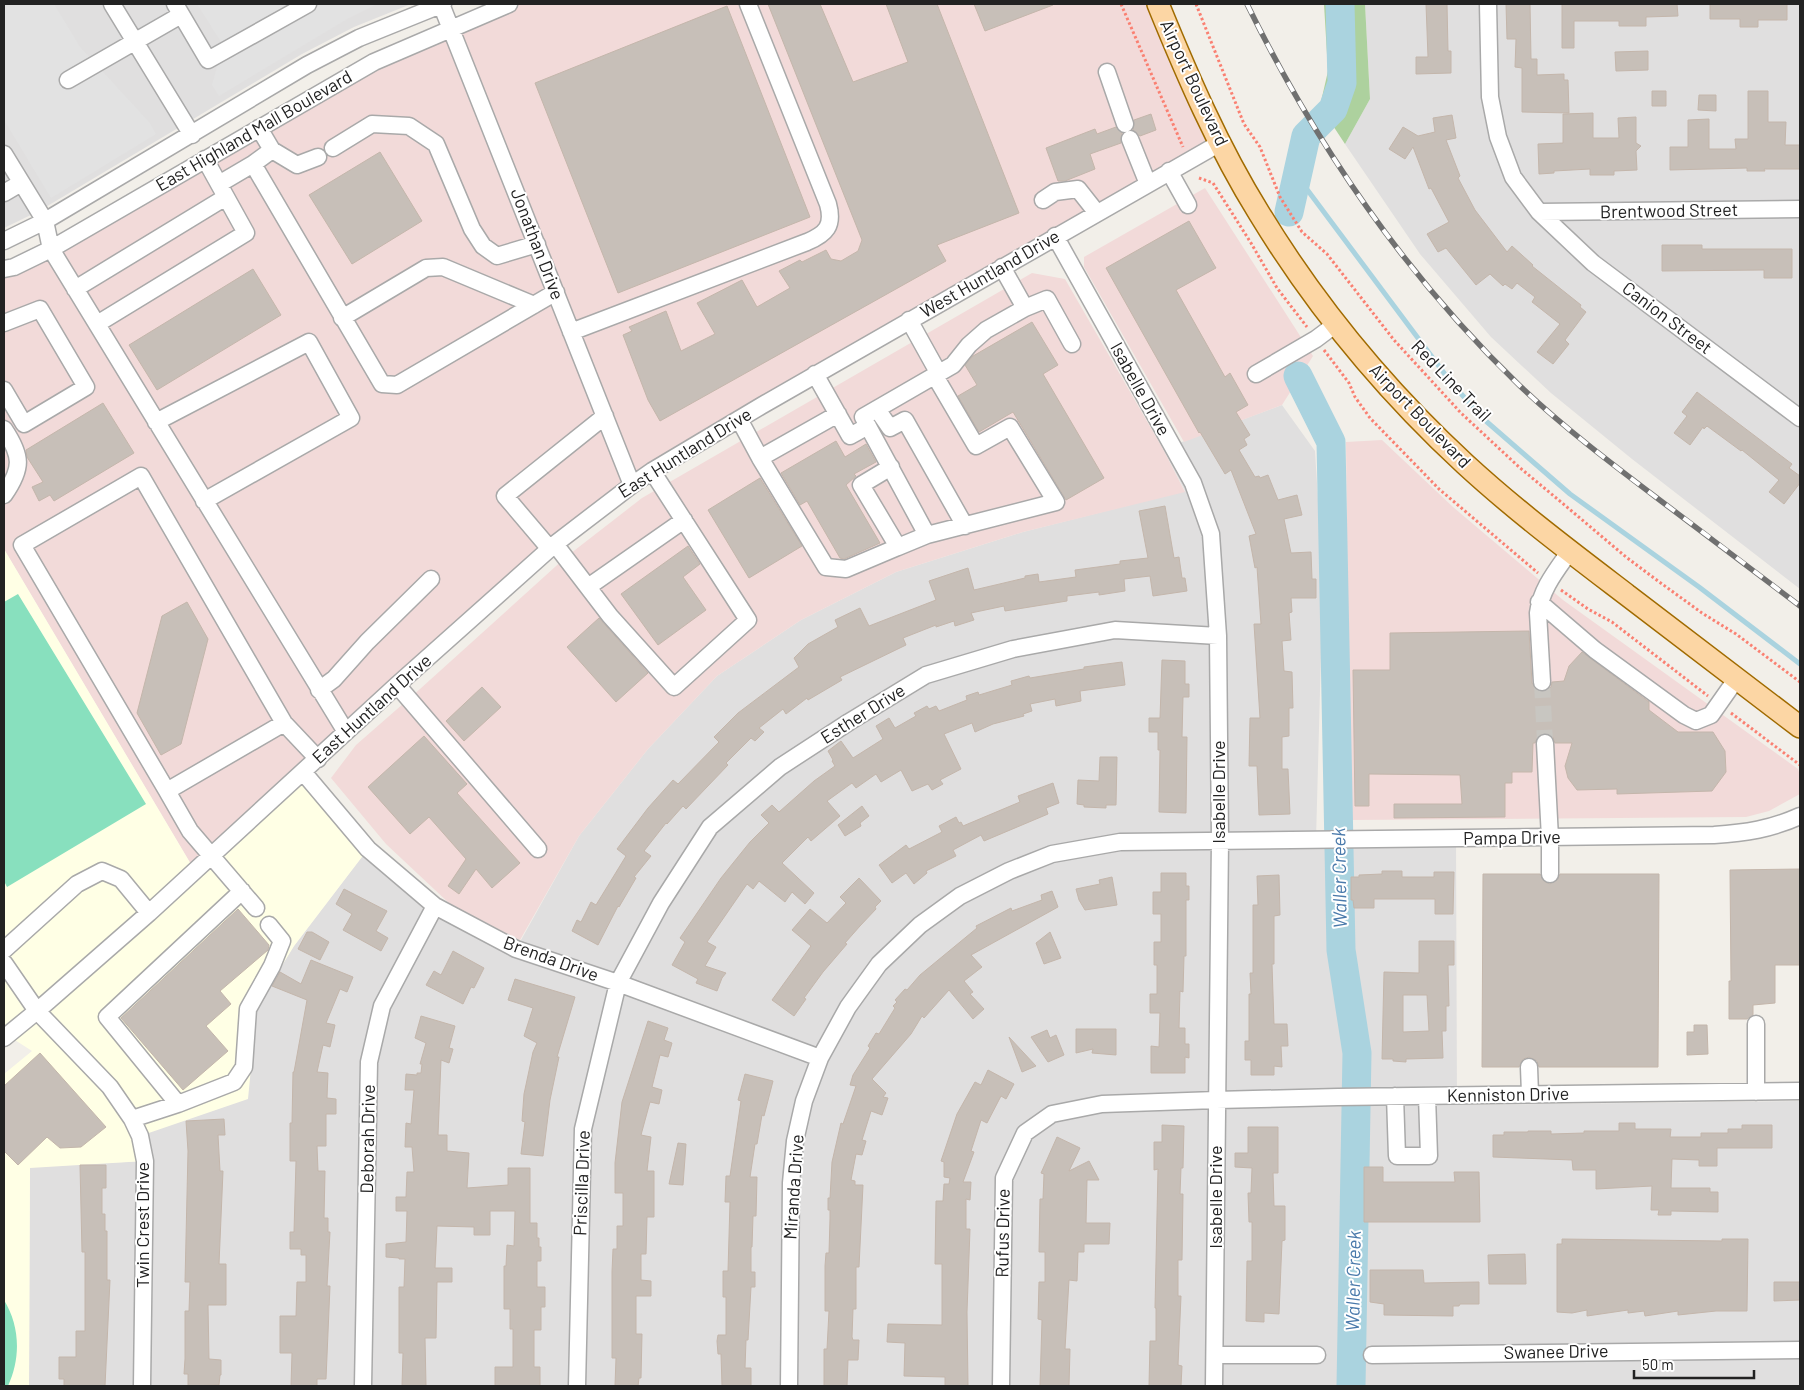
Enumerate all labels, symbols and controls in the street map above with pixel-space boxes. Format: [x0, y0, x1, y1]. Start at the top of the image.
street label: Airport Boulevard [1156, 16, 1234, 149]
street label: East Highland Mall Boulevard [151, 65, 356, 195]
street label: Jonathan Drive [507, 185, 569, 303]
street label: Brentwood Street [1600, 198, 1738, 222]
street label: West Huntland Drive [916, 224, 1063, 322]
street label: Canion Street [1618, 276, 1717, 358]
street label: Red Line Trail [1407, 335, 1496, 426]
street label: Isabelle Drive [1106, 338, 1176, 439]
street label: Airport Boulevard [1365, 358, 1476, 472]
street label: East Huntland Drive [614, 402, 755, 502]
street label: East Huntland Drive [307, 649, 436, 768]
street label: Esther Drive [816, 679, 909, 748]
street label: Isabelle Drive [1207, 740, 1229, 844]
street label: Pampa Drive [1463, 825, 1561, 849]
water label: Waller Creek [1326, 827, 1351, 929]
street label: Brenda Drive [501, 931, 602, 985]
street label: Kenniston Drive [1447, 1082, 1569, 1106]
street label: Deborah Drive [355, 1084, 379, 1194]
street label: Priscilla Drive [568, 1130, 594, 1236]
street label: Miranda Drive [778, 1134, 808, 1240]
street label: Isabelle Drive [1204, 1145, 1226, 1249]
street label: Twin Crest Drive [131, 1162, 153, 1288]
street label: Rufus Drive [990, 1188, 1014, 1278]
water label: Waller Creek [1340, 1230, 1365, 1332]
street label: Swanee Drive [1503, 1339, 1609, 1363]
scale bar [1634, 1348, 1754, 1380]
text: 50 m [1642, 1355, 1674, 1373]

